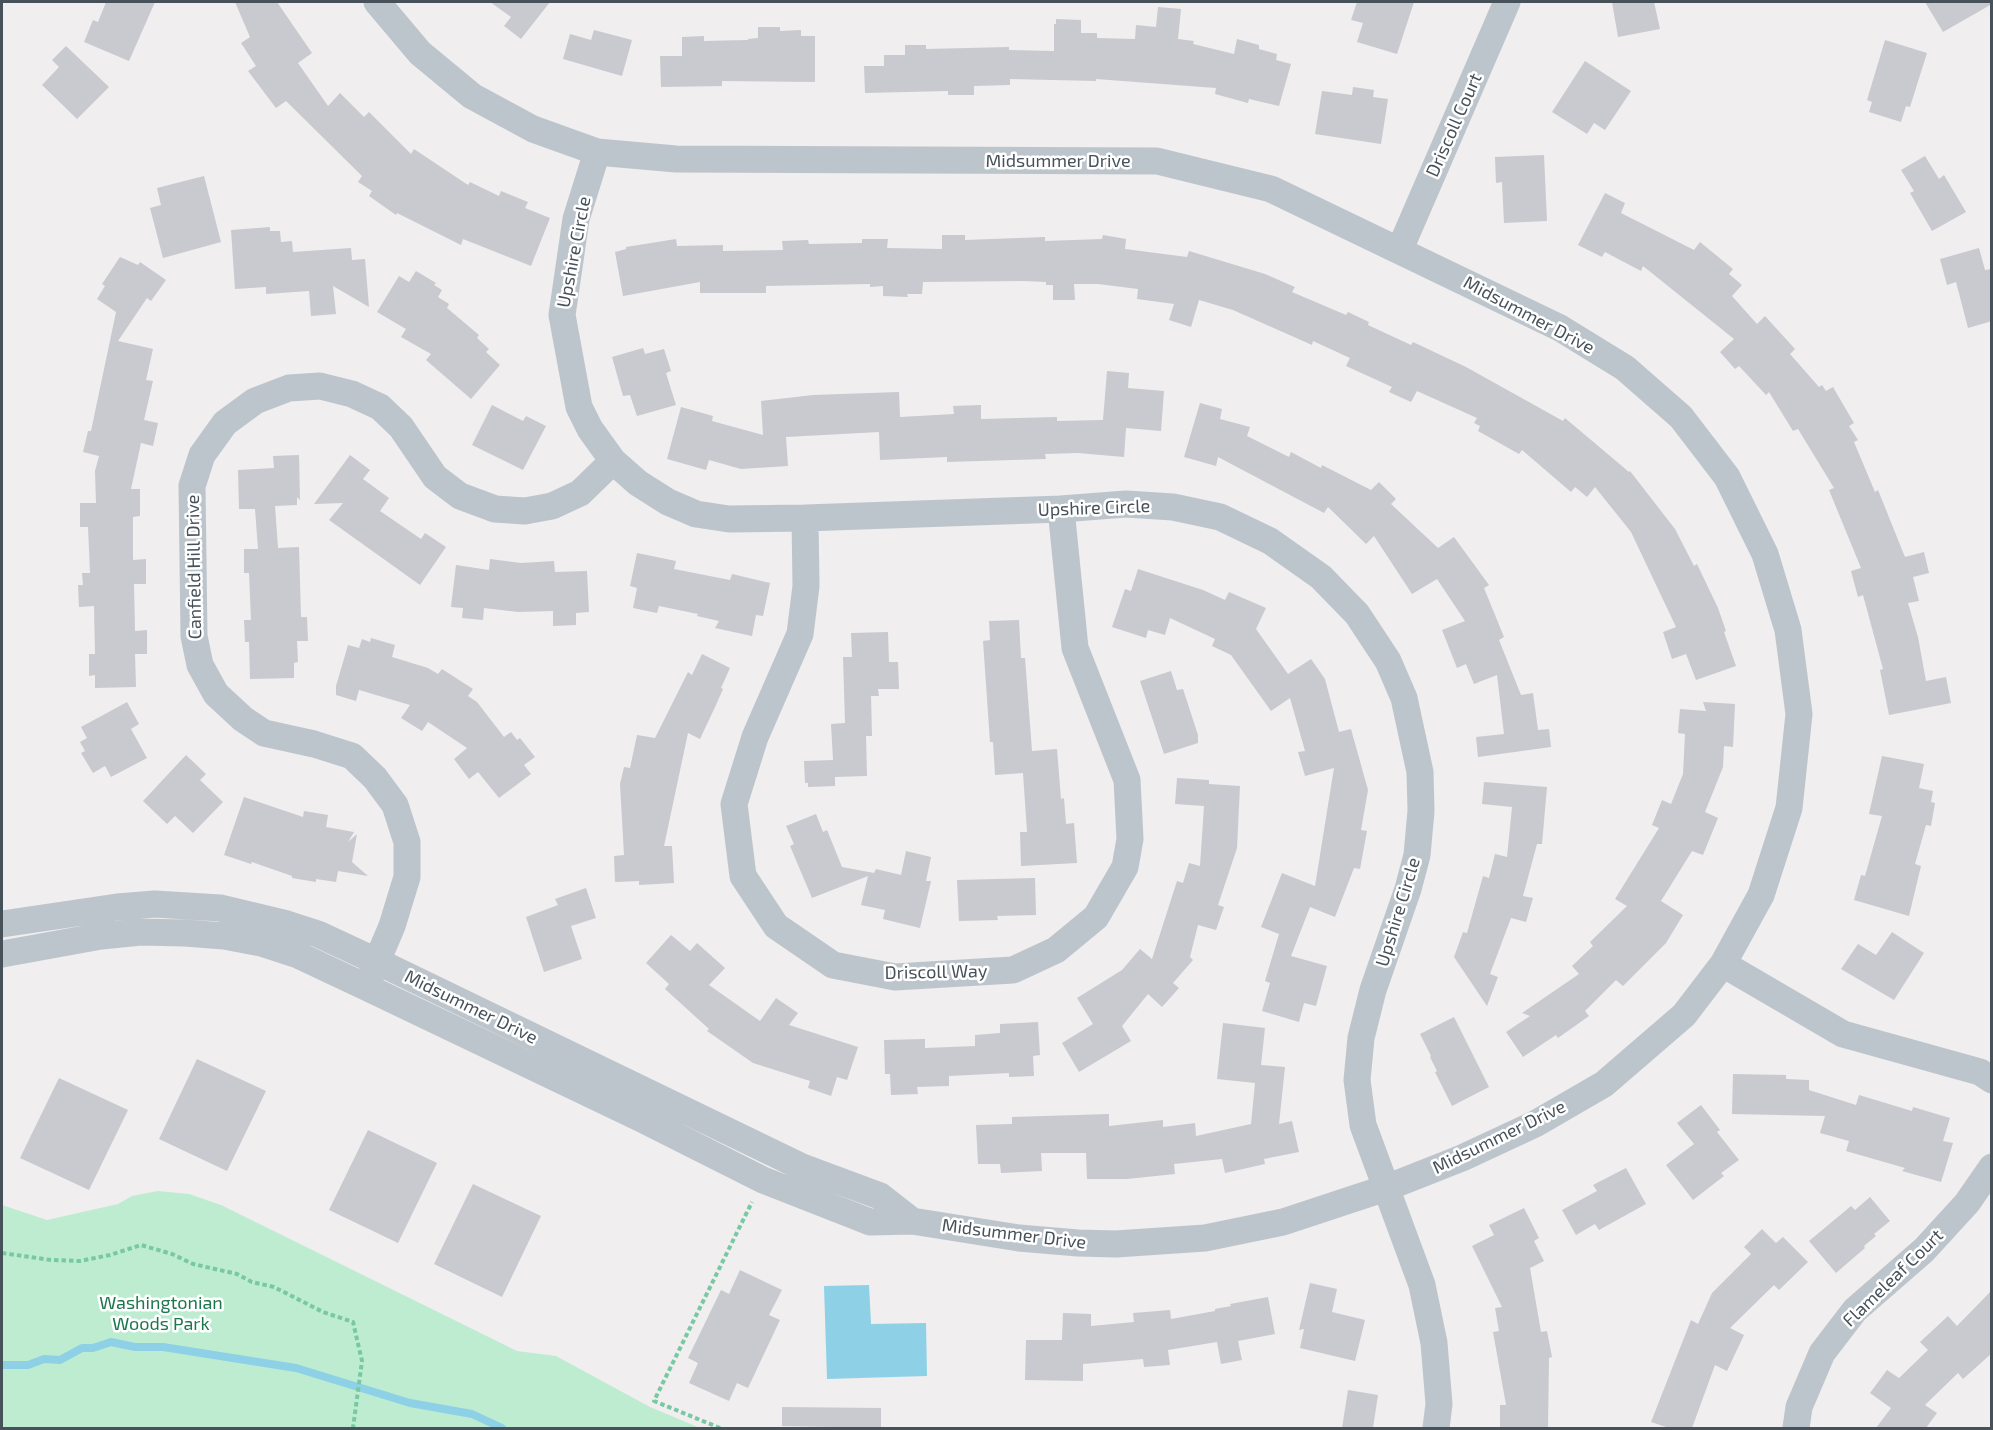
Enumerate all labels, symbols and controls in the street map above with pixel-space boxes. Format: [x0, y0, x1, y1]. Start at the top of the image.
street label: Driscoll Court [1422, 70, 1486, 180]
street label: Midsummer Drive [985, 150, 1131, 172]
street label: Upshire Circle [553, 195, 595, 309]
street label: Midsummer Drive [1460, 271, 1598, 359]
street label: Canfield Hill Drive [182, 494, 206, 640]
street label: Upshire Circle [1037, 495, 1151, 521]
street label: Upshire Circle [1371, 855, 1425, 969]
street label: Driscoll Way [885, 960, 987, 984]
street label: Midsummer Drive [401, 965, 541, 1049]
street label: Midsummer Drive [1429, 1095, 1569, 1179]
street label: Midsummer Drive [941, 1214, 1087, 1254]
street label: Flameleaf Court [1838, 1225, 1948, 1331]
park label: Washingtonian Woods Park [99, 1292, 223, 1334]

